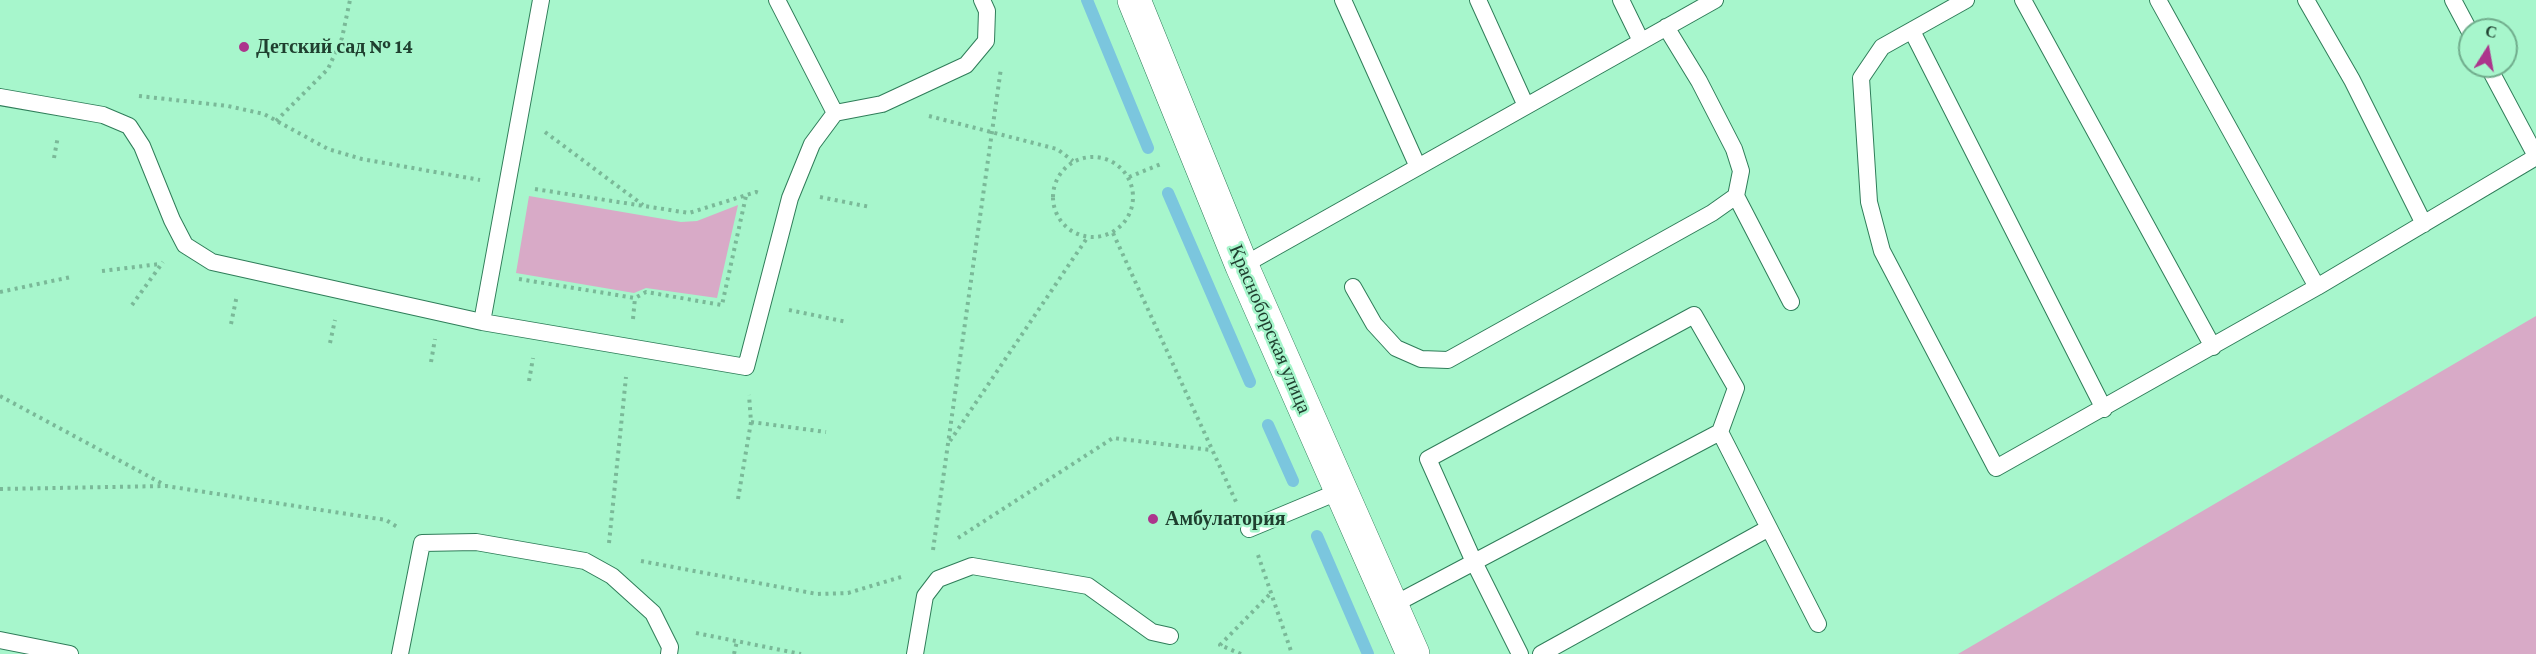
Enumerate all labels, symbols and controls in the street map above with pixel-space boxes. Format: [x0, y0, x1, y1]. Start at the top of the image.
north arrow [2458, 18, 2518, 78]
text: С [2484, 22, 2498, 41]
place label: Детский сад № 14 [256, 35, 413, 59]
marker: Детский сад № 14 [237, 40, 251, 54]
street label: Красноборская улица [1224, 241, 1316, 417]
place label: Амбулатория [1165, 507, 1286, 531]
marker: Амбулатория [1146, 512, 1160, 526]

